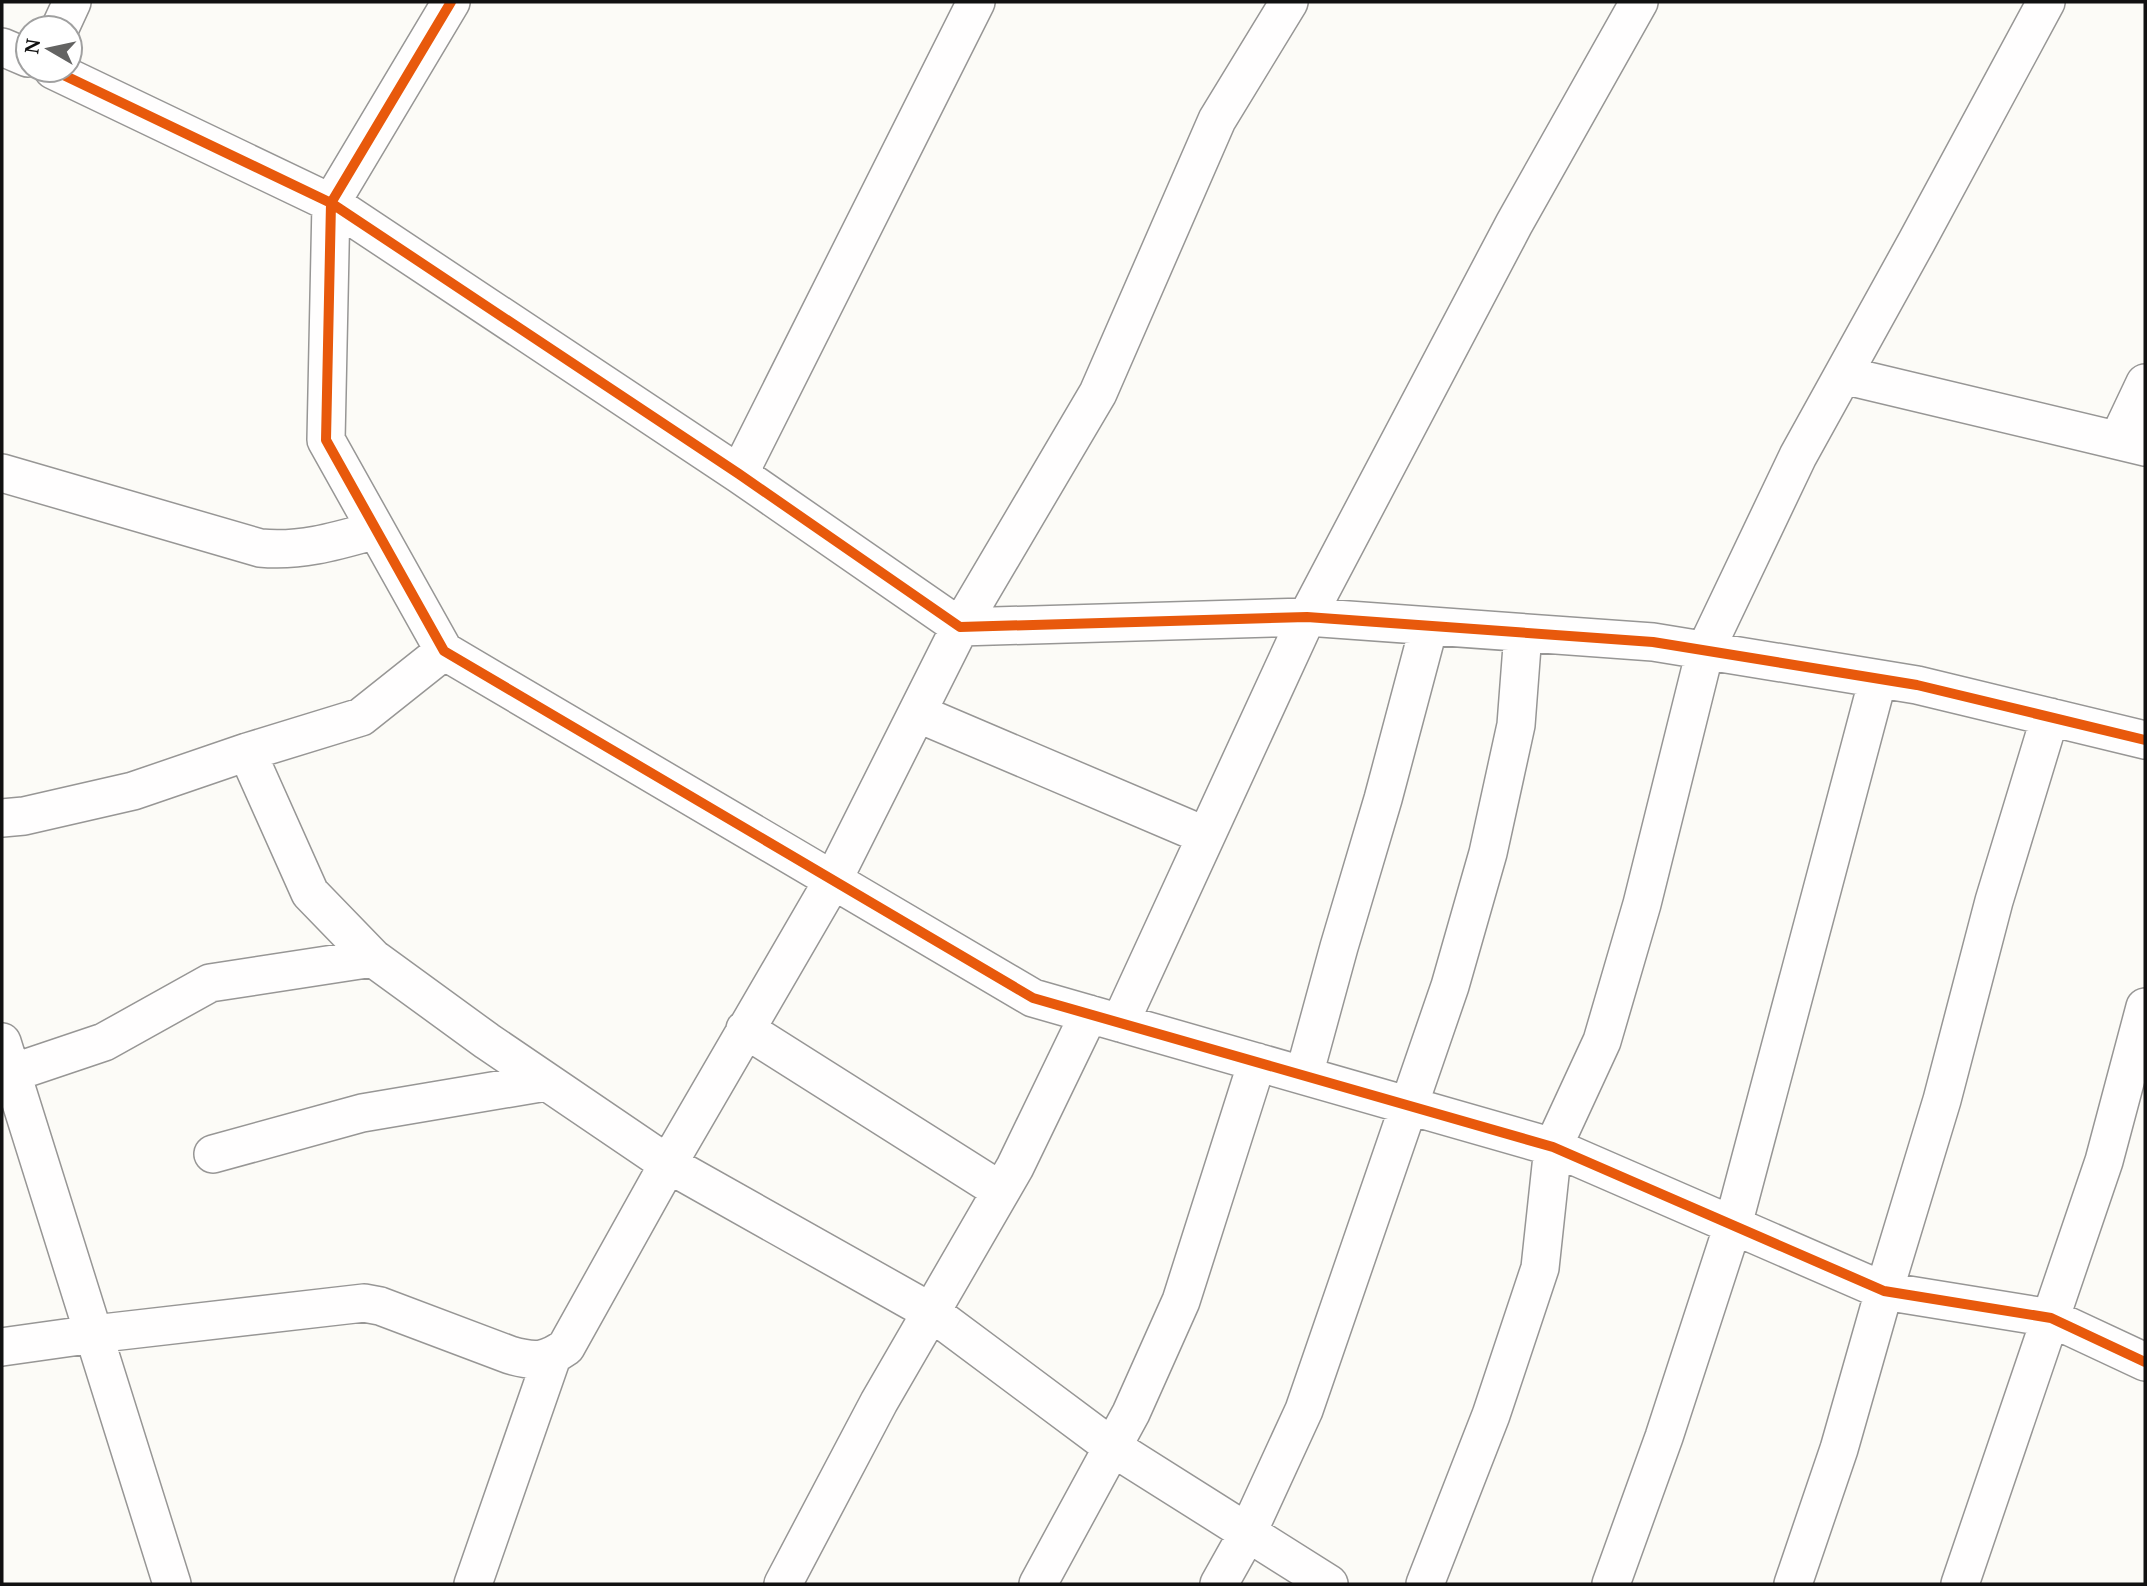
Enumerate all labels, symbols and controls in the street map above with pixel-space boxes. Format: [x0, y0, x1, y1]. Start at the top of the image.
north arrow [14, 14, 84, 84]
text: N [18, 37, 46, 56]

